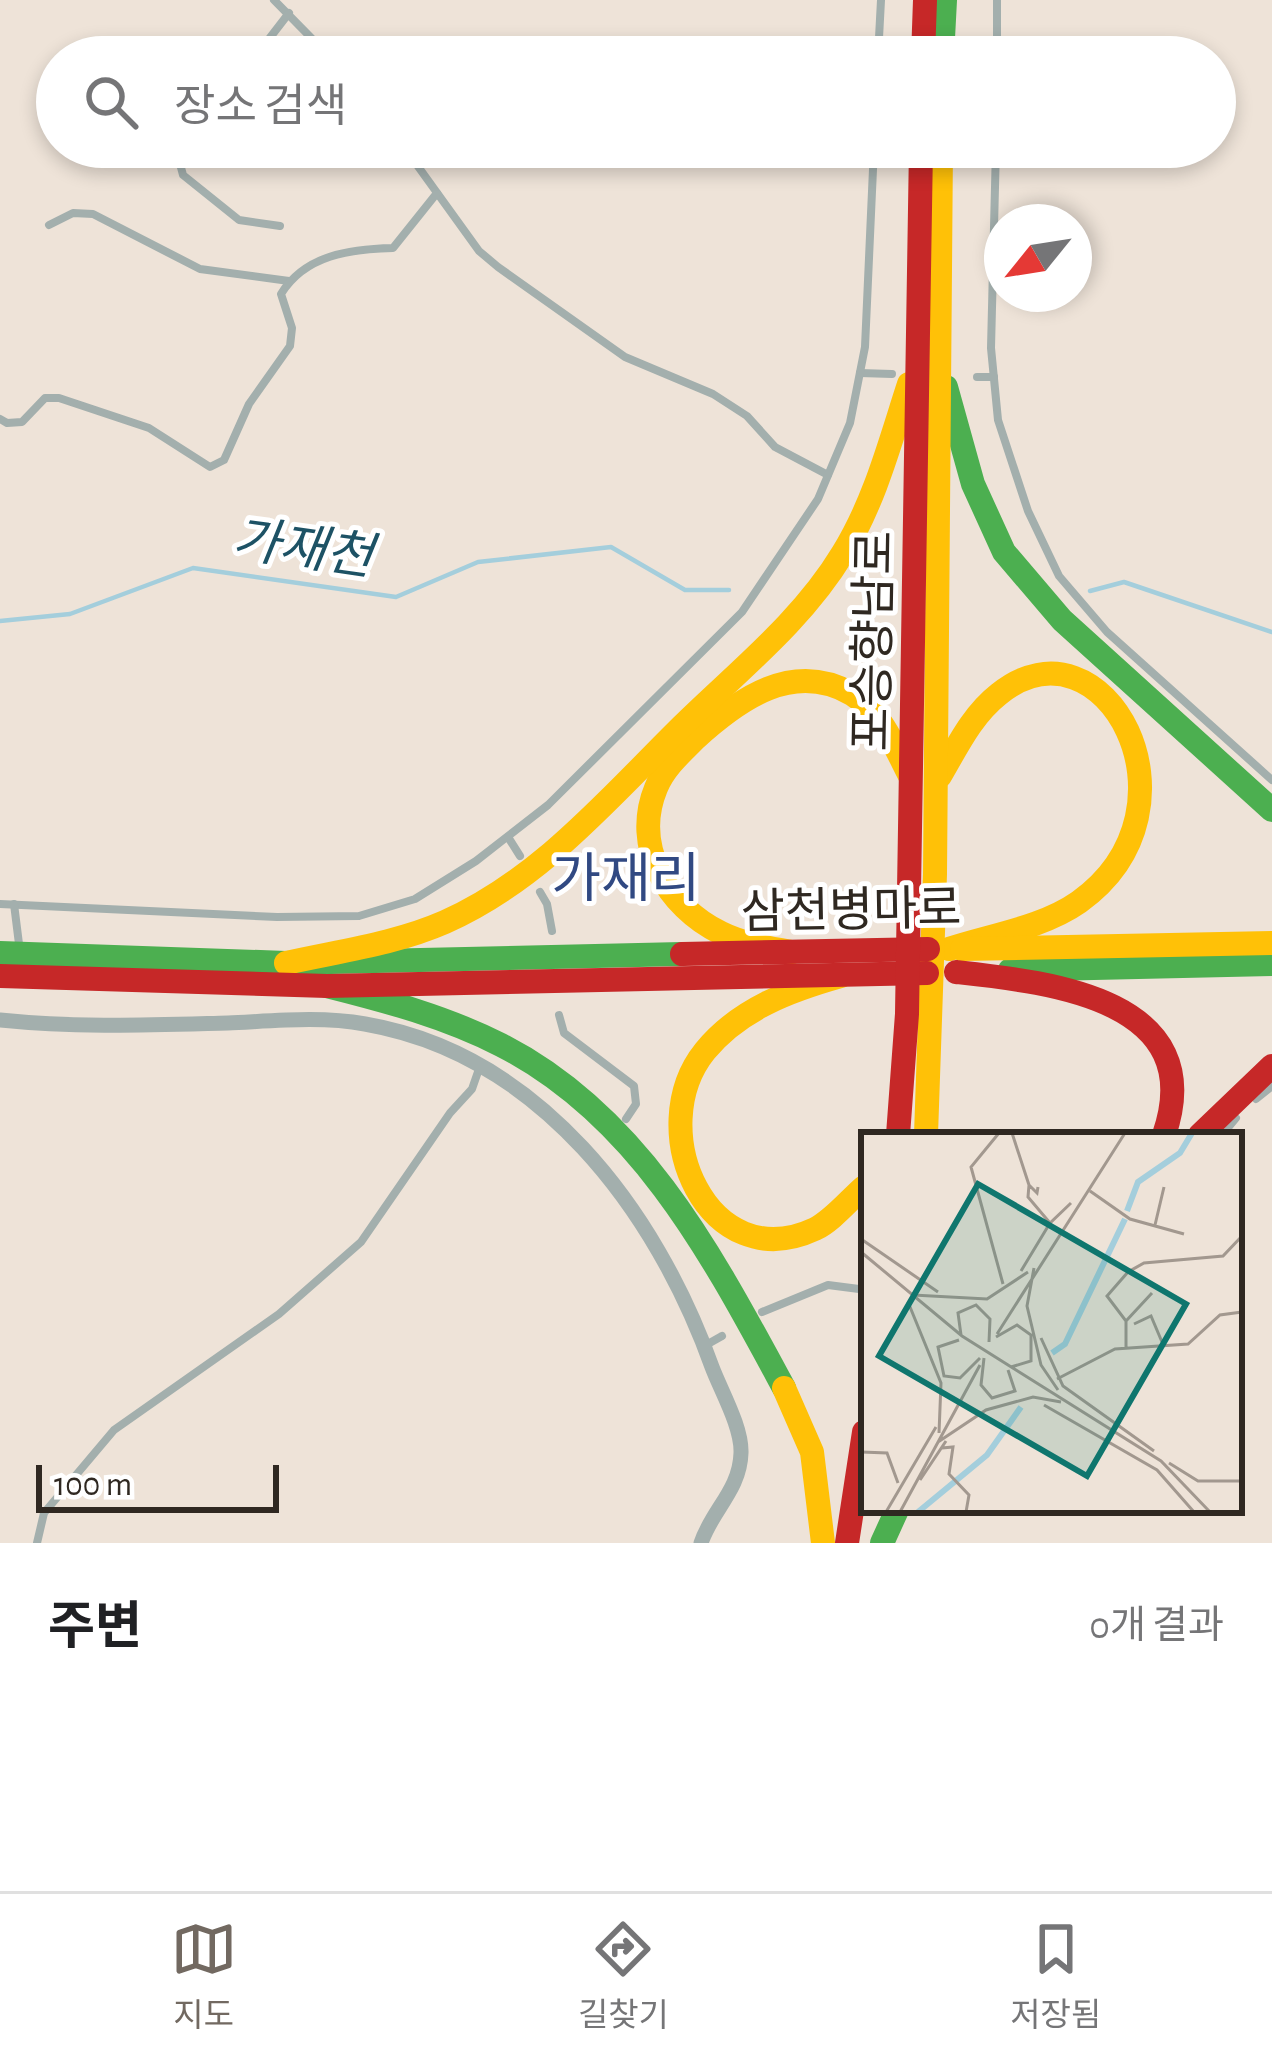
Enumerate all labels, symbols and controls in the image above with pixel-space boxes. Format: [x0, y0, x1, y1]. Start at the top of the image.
search box [36, 36, 1236, 168]
icon: search [78, 69, 144, 135]
text: 장소 검색 [174, 85, 347, 130]
north arrow [984, 204, 1092, 312]
water label: 가재천 [229, 512, 381, 585]
street label: 포승향남로 [846, 530, 901, 752]
district label: 가재리 [551, 852, 701, 908]
street label: 삼천병마로 [740, 884, 962, 938]
inset map [861, 1132, 1242, 1513]
scale bar [36, 1459, 279, 1512]
text: 100 m [54, 1469, 132, 1502]
text: 주변 [48, 1602, 142, 1653]
text: 0개 결과 [1089, 1607, 1224, 1646]
tab: 지도 [171, 1916, 237, 2037]
tab: 길찾기 [578, 1916, 669, 2037]
tab: 저장됨 [1010, 1916, 1101, 2037]

